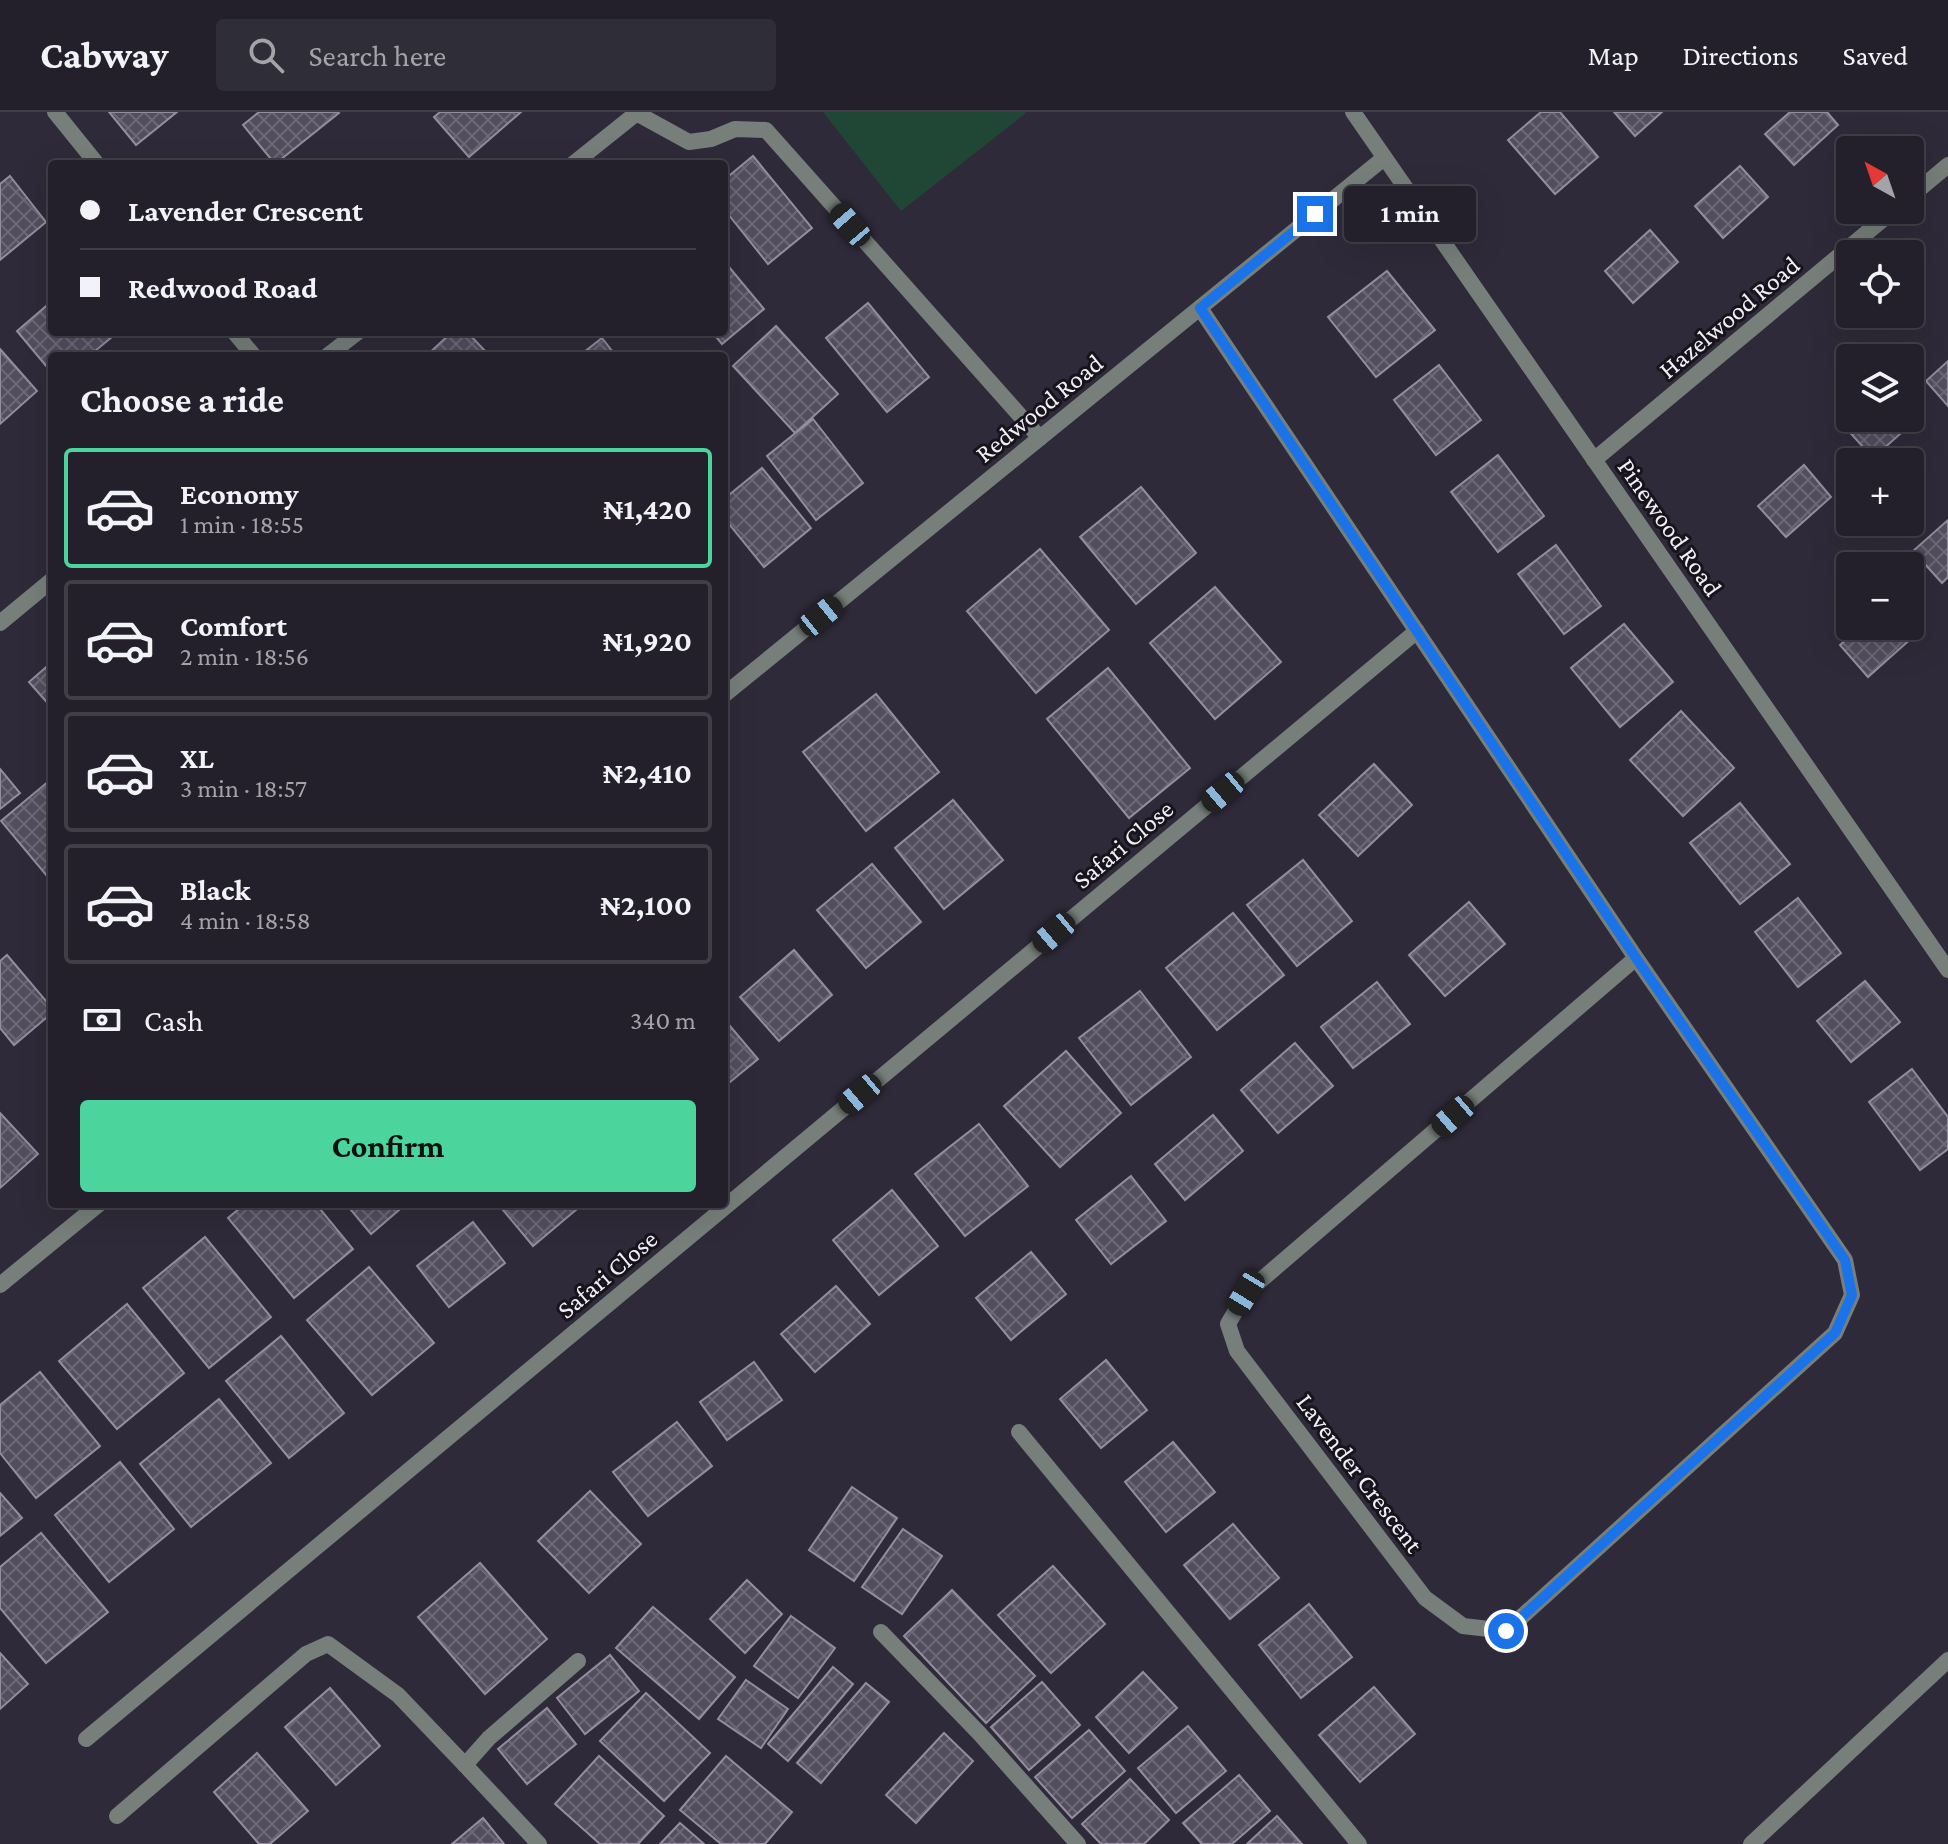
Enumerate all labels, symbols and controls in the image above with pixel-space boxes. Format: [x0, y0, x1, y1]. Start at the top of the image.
search box [216, 19, 776, 91]
icon: search [244, 33, 288, 77]
text: Cabway [40, 34, 168, 76]
text: Search here [308, 39, 446, 72]
text: Map [1588, 40, 1639, 71]
text: Directions [1683, 40, 1798, 71]
text: Saved [1842, 40, 1908, 71]
north arrow [1836, 136, 1924, 224]
map controls [1836, 136, 1924, 640]
callout: 1 min [1343, 186, 1475, 242]
text: Lavender Crescent [128, 194, 363, 227]
route end [1297, 196, 1333, 232]
car [825, 199, 875, 251]
text: 1 min [1380, 199, 1440, 228]
button: locate [1836, 240, 1924, 328]
street label: Hazelwood Road [1653, 250, 1806, 385]
text: Redwood Road [128, 271, 317, 304]
button: layers [1836, 344, 1924, 432]
street label: Redwood Road [970, 348, 1109, 468]
text: Choose a ride [80, 380, 284, 420]
button: + [1836, 448, 1924, 536]
street label: Pinewood Road [1611, 453, 1728, 602]
icon: car [84, 472, 156, 544]
text: Economy [180, 477, 299, 510]
text: ₦1,420 [603, 492, 692, 525]
text: 1 min · 18:55 [180, 510, 304, 539]
button: − [1836, 552, 1924, 640]
car [795, 592, 847, 640]
icon: car [84, 604, 156, 676]
text: Comfort [180, 609, 287, 642]
text: ₦1,920 [603, 624, 692, 657]
text: 2 min · 18:56 [180, 642, 309, 671]
icon: car [84, 736, 156, 808]
text: XL [180, 741, 214, 774]
text: ₦2,410 [603, 756, 692, 789]
car [1197, 767, 1249, 817]
text: 3 min · 18:57 [180, 774, 307, 803]
street label: Safari Close [1067, 794, 1179, 895]
icon: car [84, 868, 156, 940]
text: Black [180, 873, 251, 906]
text: ₦2,100 [600, 888, 692, 921]
text: 4 min · 18:58 [180, 906, 311, 935]
car [1028, 908, 1080, 958]
icon: cash [80, 998, 124, 1042]
text: Cash [144, 1004, 203, 1037]
text: 340 m [630, 1006, 696, 1035]
car [834, 1069, 886, 1119]
car [1427, 1091, 1479, 1141]
button: Confirm [80, 1100, 696, 1192]
street label: Safari Close [551, 1224, 663, 1325]
car [1223, 1266, 1269, 1320]
street label: Lavender Crescent [1290, 1388, 1429, 1559]
route start [1488, 1613, 1524, 1649]

